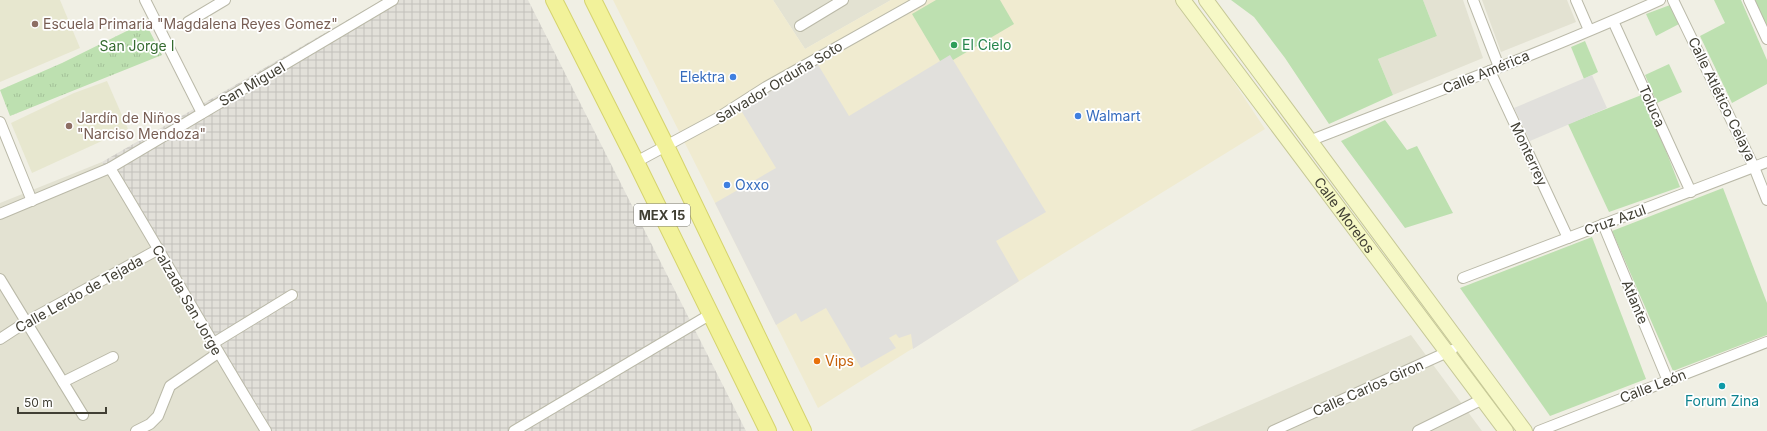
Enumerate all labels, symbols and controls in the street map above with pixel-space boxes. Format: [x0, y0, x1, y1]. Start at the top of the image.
place label: Escuela Primaria "Magdalena Reyes Gomez" [43, 15, 338, 32]
marker: Escuela Primaria "Magdalena Reyes Gomez" [30, 19, 40, 29]
street label: Calle Atlético Celaya [1685, 34, 1760, 164]
place label: El Cielo [962, 36, 1011, 53]
park label: San Jorge I [100, 37, 174, 54]
street label: Salvador Orduña Soto [712, 37, 845, 126]
marker: El Cielo [949, 40, 959, 50]
street label: Calle América [1440, 46, 1532, 97]
street label: San Miguel [216, 58, 288, 109]
place label: Elektra [680, 68, 725, 85]
marker: Elektra [728, 72, 738, 82]
street label: Toluca [1636, 82, 1669, 129]
place label: Walmart [1086, 107, 1141, 124]
place label: Jardín de Niños "Narciso Mendoza" [77, 109, 206, 142]
marker: Walmart [1073, 111, 1083, 121]
street label: Monterrey [1507, 119, 1552, 188]
marker: Jardín de Niños "Narciso Mendoza" [64, 121, 74, 131]
street label: Calle Morelos [1311, 174, 1379, 256]
place label: Oxxo [735, 176, 769, 193]
marker: Oxxo [722, 180, 732, 190]
street label: Cruz Azul [1582, 201, 1648, 239]
road number: MEX 15 [634, 204, 690, 226]
street label: Calzada San Jorge [149, 242, 226, 358]
street label: Calle Lerdo de Tejada [12, 251, 146, 336]
street label: Atlante [1619, 277, 1652, 326]
place label: Vips [825, 352, 854, 369]
marker: Vips [812, 356, 822, 366]
street label: Calle Carlos Giron [1310, 356, 1426, 420]
street label: Calle León [1617, 365, 1688, 406]
marker: Forum Zina [1717, 381, 1727, 391]
scale bar [18, 389, 106, 415]
place label: Forum Zina [1685, 392, 1759, 409]
text: 50 m [24, 395, 53, 410]

